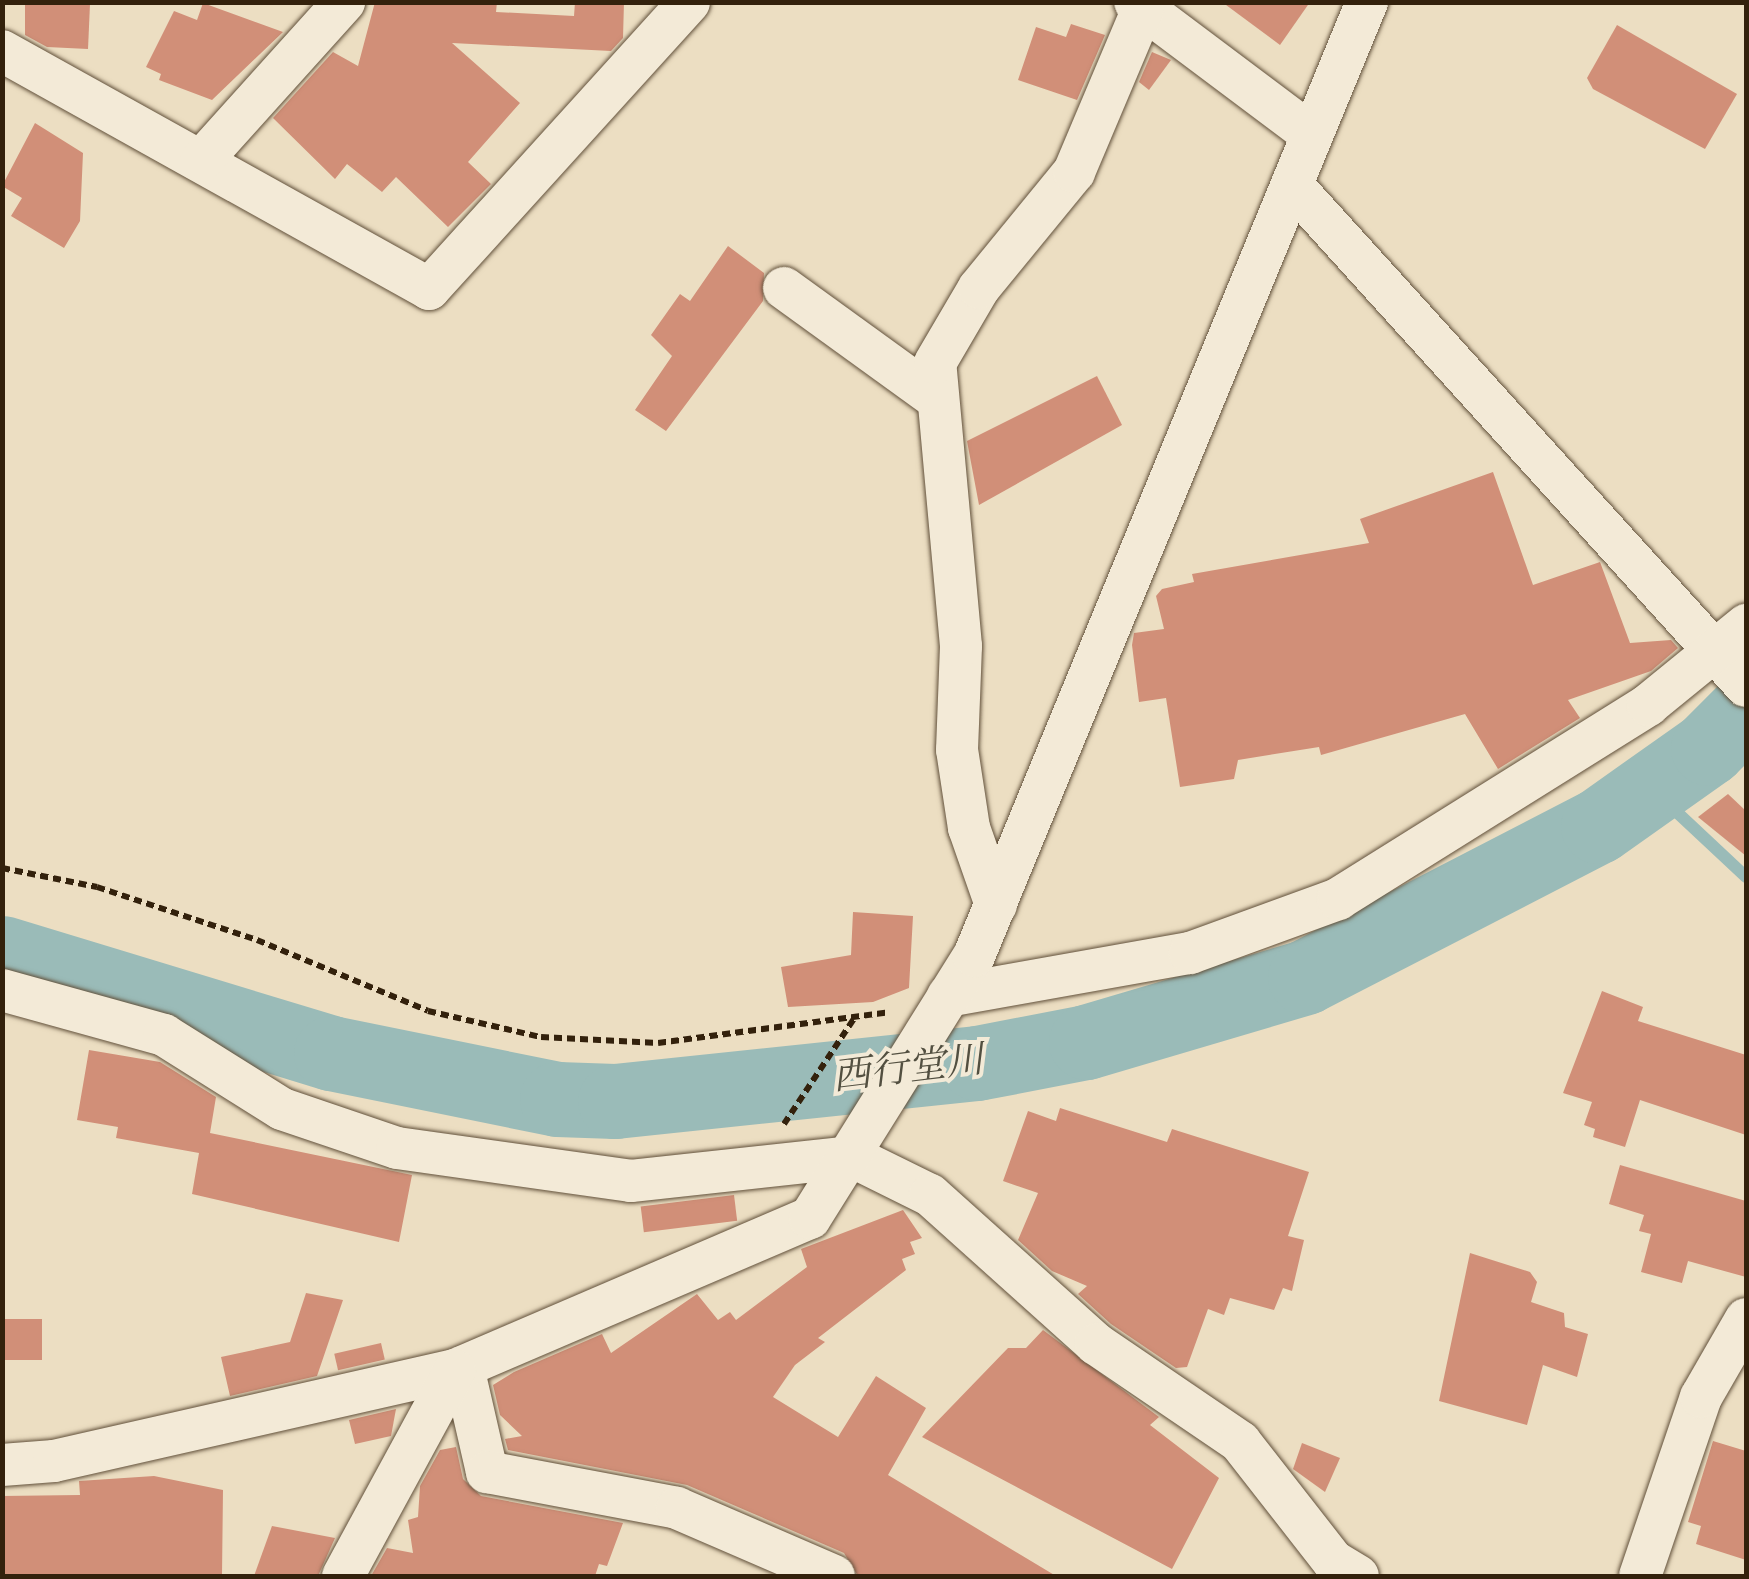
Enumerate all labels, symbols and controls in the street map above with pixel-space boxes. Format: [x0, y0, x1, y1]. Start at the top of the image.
water label: 西行堂川 [830, 1037, 986, 1101]

